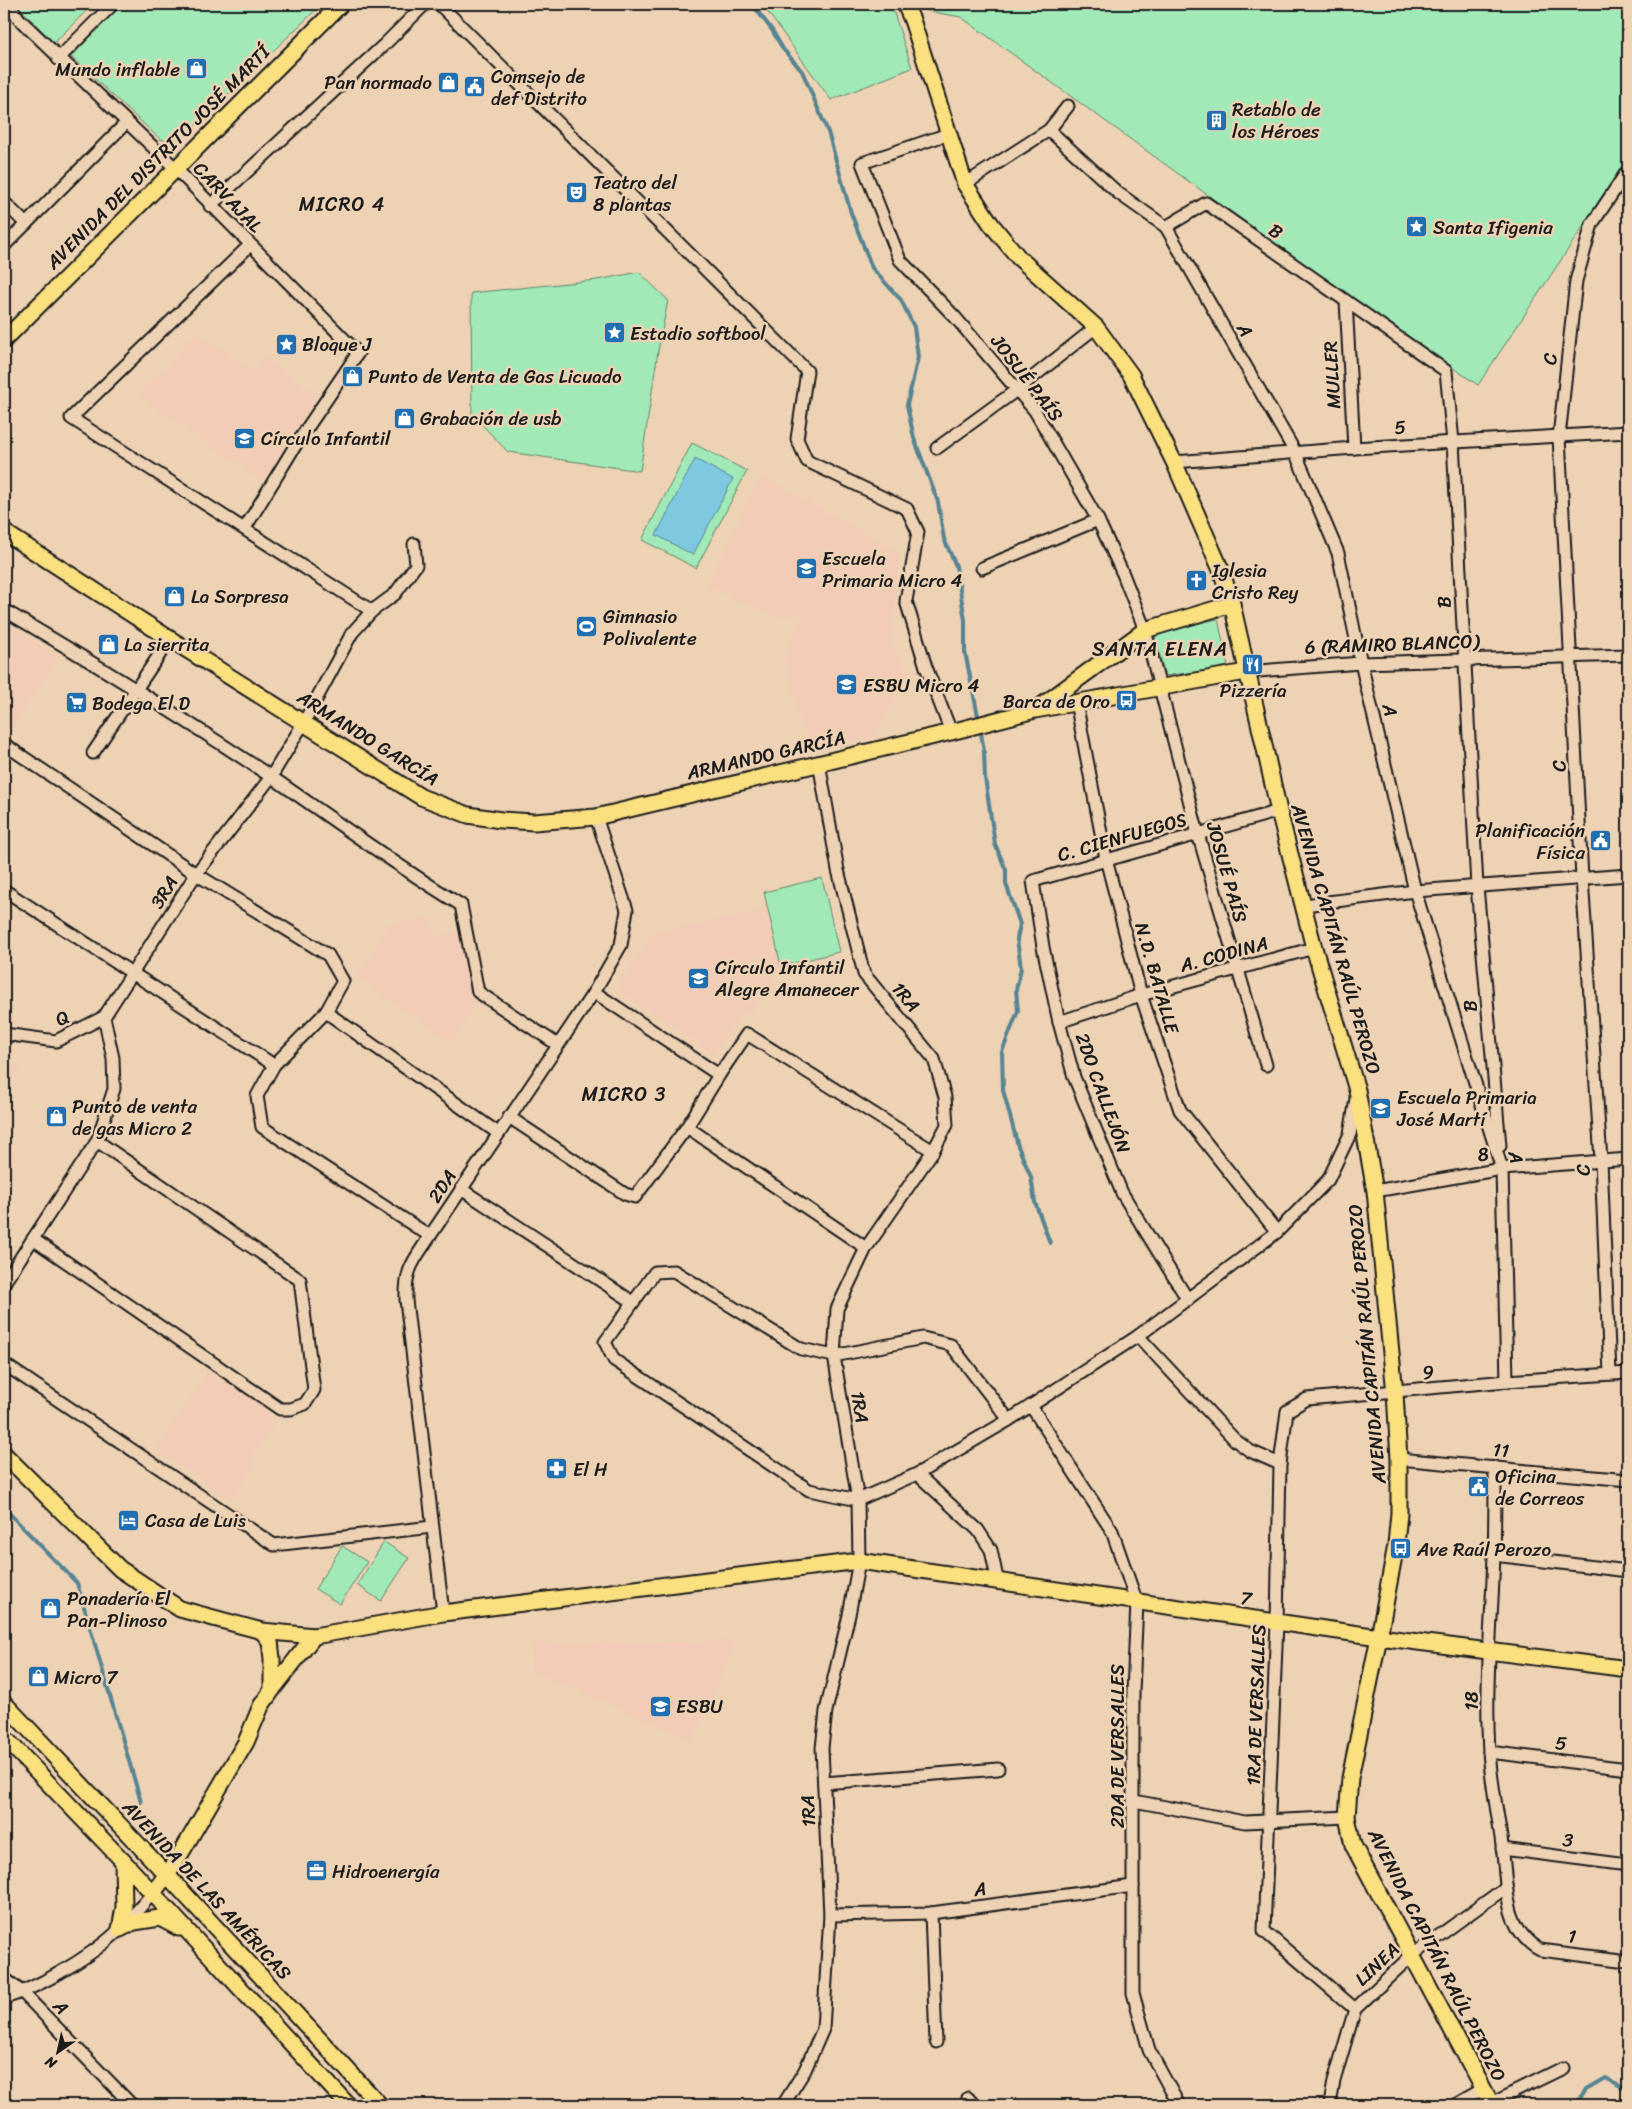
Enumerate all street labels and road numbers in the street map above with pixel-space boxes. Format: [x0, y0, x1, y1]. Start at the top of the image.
street label: AVENIDA DEL DISTRITO JOSÉ MARTÍ [37, 36, 279, 278]
street label: CARVAJAL [185, 153, 271, 241]
street label: B [1262, 214, 1290, 248]
street label: A [1227, 315, 1262, 344]
street label: JOSUÉ PAÍS [981, 326, 1072, 429]
street label: MULLER [1314, 340, 1350, 410]
street label: C [1533, 351, 1567, 367]
street label: 5 [1393, 410, 1407, 444]
street label: B [1427, 595, 1461, 609]
street label: 6 (RAMIRO BLANCO) [1304, 624, 1481, 664]
street label: ARMANDO GARCÍA [290, 681, 445, 795]
street label: A [1372, 699, 1408, 720]
street label: ARMANDO GARCÍA [682, 721, 849, 790]
street label: C [1542, 759, 1576, 773]
street label: AVENIDA CAPITÁN RAÚL PEROZO [1281, 799, 1391, 1078]
street label: C. CIENFUEGOS [1053, 803, 1191, 871]
street label: JOSUÉ PAÍS [1197, 817, 1257, 926]
street label: 3RA [141, 869, 187, 915]
street label: N.D. BATALLE [1125, 919, 1189, 1039]
street label: A. CODINA [1175, 926, 1272, 982]
street label: 1RA [883, 974, 929, 1020]
street label: B [1453, 999, 1487, 1013]
street label: Q [49, 1000, 75, 1036]
street label: 2DO CALLEJÓN [1066, 1028, 1140, 1158]
street label: 8 [1474, 1137, 1492, 1171]
street label: A [1498, 1146, 1533, 1167]
street label: 2DA [419, 1162, 465, 1210]
street label: C [1566, 1163, 1600, 1177]
street label: AVENIDA CAPITÁN RAÚL PEROZO [1338, 1203, 1396, 1486]
street label: 9 [1420, 1355, 1436, 1389]
street label: 1RA [841, 1389, 879, 1425]
street label: 11 [1491, 1433, 1511, 1467]
street label: 7 [1238, 1581, 1255, 1615]
street label: 1RA DE VERSALLES [1237, 1624, 1275, 1786]
street label: 2DA DE VERSALLES [1101, 1664, 1134, 1828]
street label: 18 [1455, 1691, 1488, 1711]
street label: 5 [1553, 1726, 1569, 1760]
street label: AVENIDA DE LAS AMÉRICAS [113, 1791, 300, 1988]
street label: 1RA [791, 1794, 825, 1828]
street label: AVENIDA CAPITÁN RAÚL PEROZO [1358, 1822, 1515, 2088]
street label: 3 [1561, 1823, 1576, 1857]
street label: A [971, 1872, 988, 1906]
street label: 1 [1566, 1919, 1578, 1953]
street label: LINEA [1347, 1934, 1407, 1994]
street label: A [44, 1990, 77, 2023]

